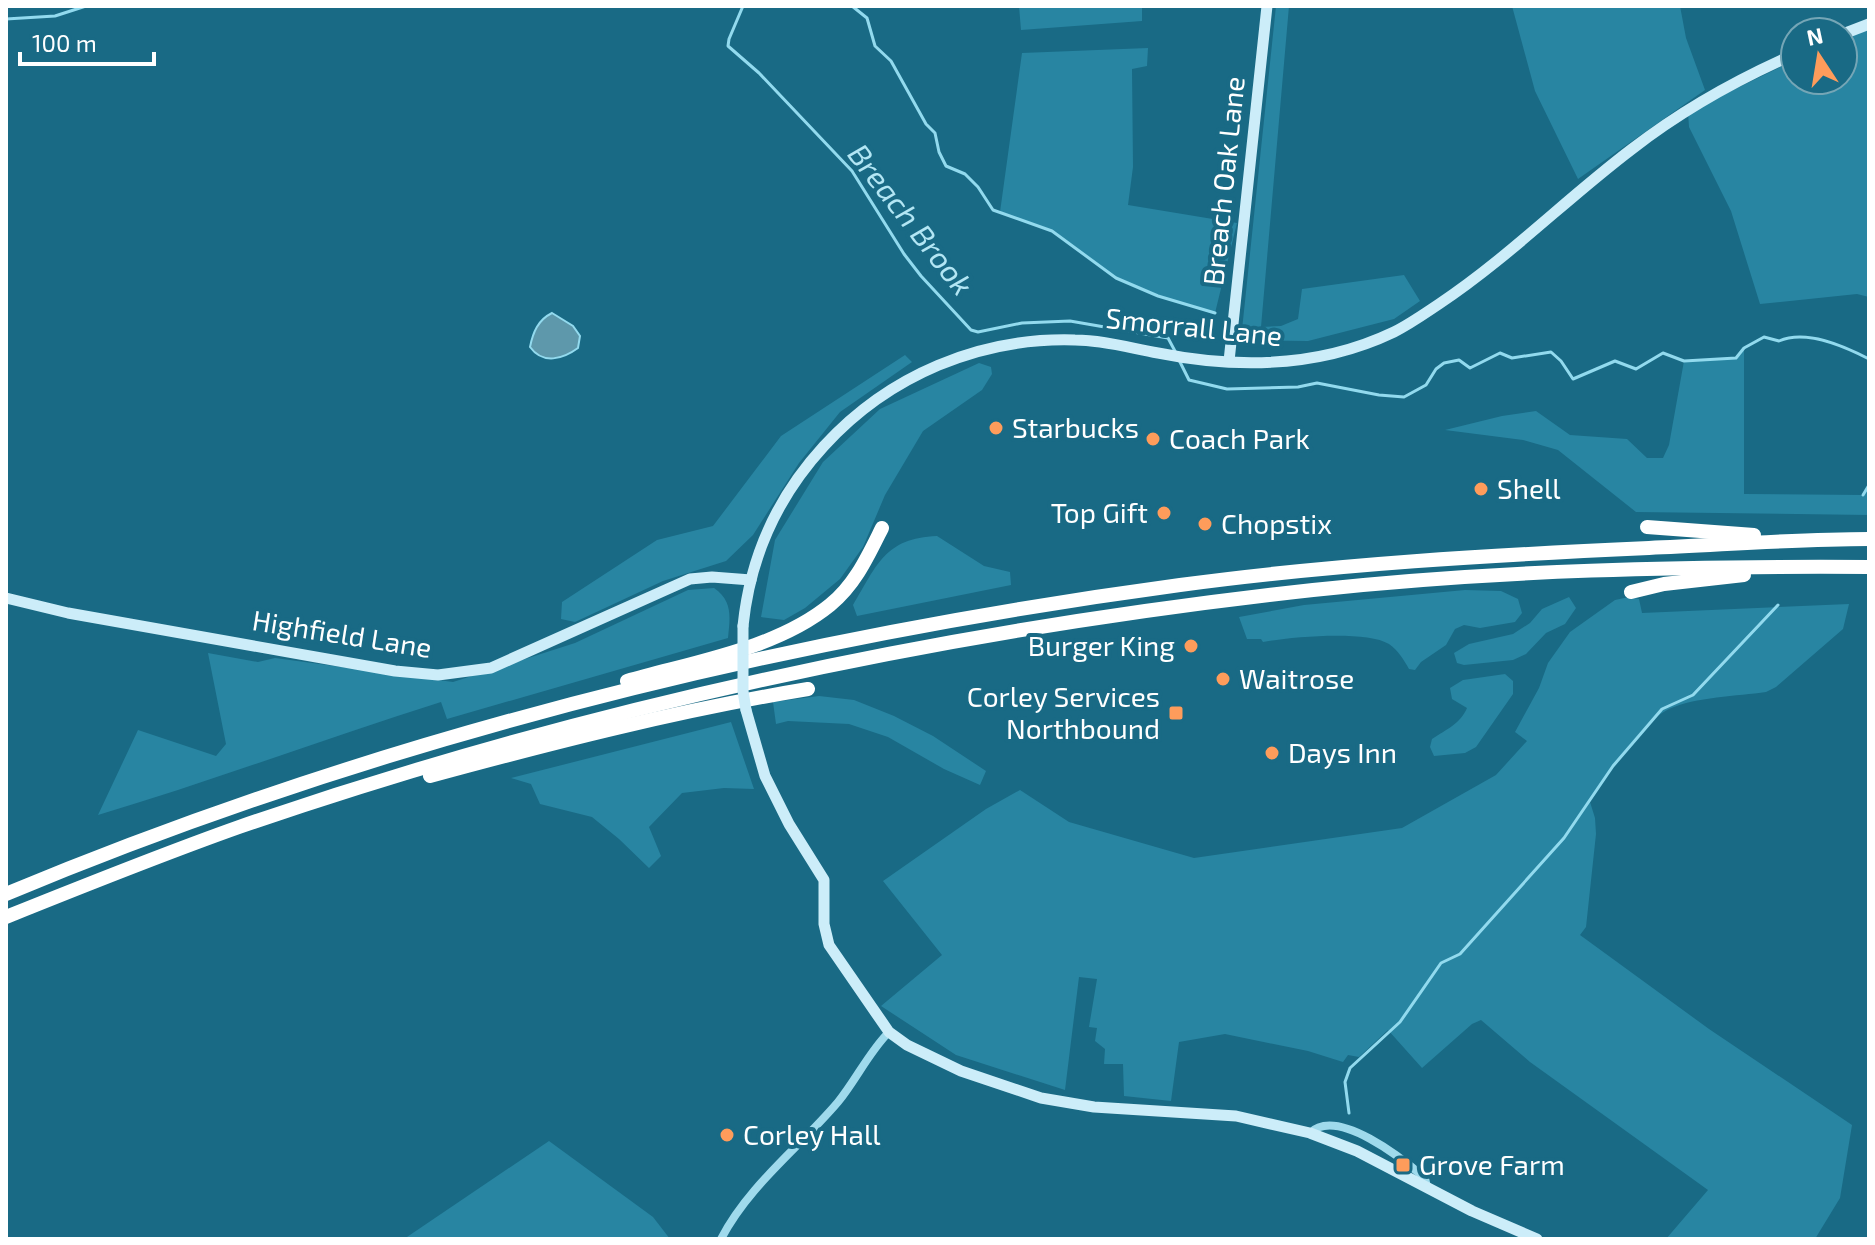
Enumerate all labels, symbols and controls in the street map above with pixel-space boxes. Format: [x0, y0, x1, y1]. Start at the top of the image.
scale bar [20, 16, 154, 66]
north arrow [1779, 16, 1859, 96]
text: N [1804, 21, 1825, 50]
text: 100 m [32, 28, 97, 57]
street label: Breach Oak Lane [1195, 75, 1251, 287]
water label: Breach Brook [841, 136, 982, 301]
street label: Smorrall Lane [1104, 300, 1284, 352]
place label: Starbucks [1012, 410, 1139, 444]
marker: Starbucks [987, 419, 1005, 437]
place label: Coach Park [1169, 421, 1310, 455]
marker: Coach Park [1144, 430, 1162, 448]
place label: Shell [1497, 471, 1561, 505]
marker: Shell [1472, 480, 1490, 498]
place label: Top Gift [1051, 495, 1148, 529]
marker: Top Gift [1155, 504, 1173, 522]
place label: Chopstix [1221, 506, 1332, 540]
marker: Chopstix [1196, 515, 1214, 533]
street label: Highfield Lane [250, 602, 434, 664]
place label: Burger King [1028, 628, 1175, 662]
marker: Burger King [1182, 637, 1200, 655]
place label: Waitrose [1239, 661, 1354, 695]
marker: Waitrose [1214, 670, 1232, 688]
place label: Corley Services Northbound [967, 679, 1160, 745]
marker: Corley Services Northbound [1167, 704, 1185, 722]
place label: Days Inn [1288, 735, 1397, 769]
marker: Days Inn [1263, 744, 1281, 762]
place label: Corley Hall [743, 1117, 881, 1151]
marker: Corley Hall [718, 1126, 736, 1144]
place label: Grove Farm [1419, 1147, 1565, 1181]
marker: Grove Farm [1394, 1156, 1412, 1174]

